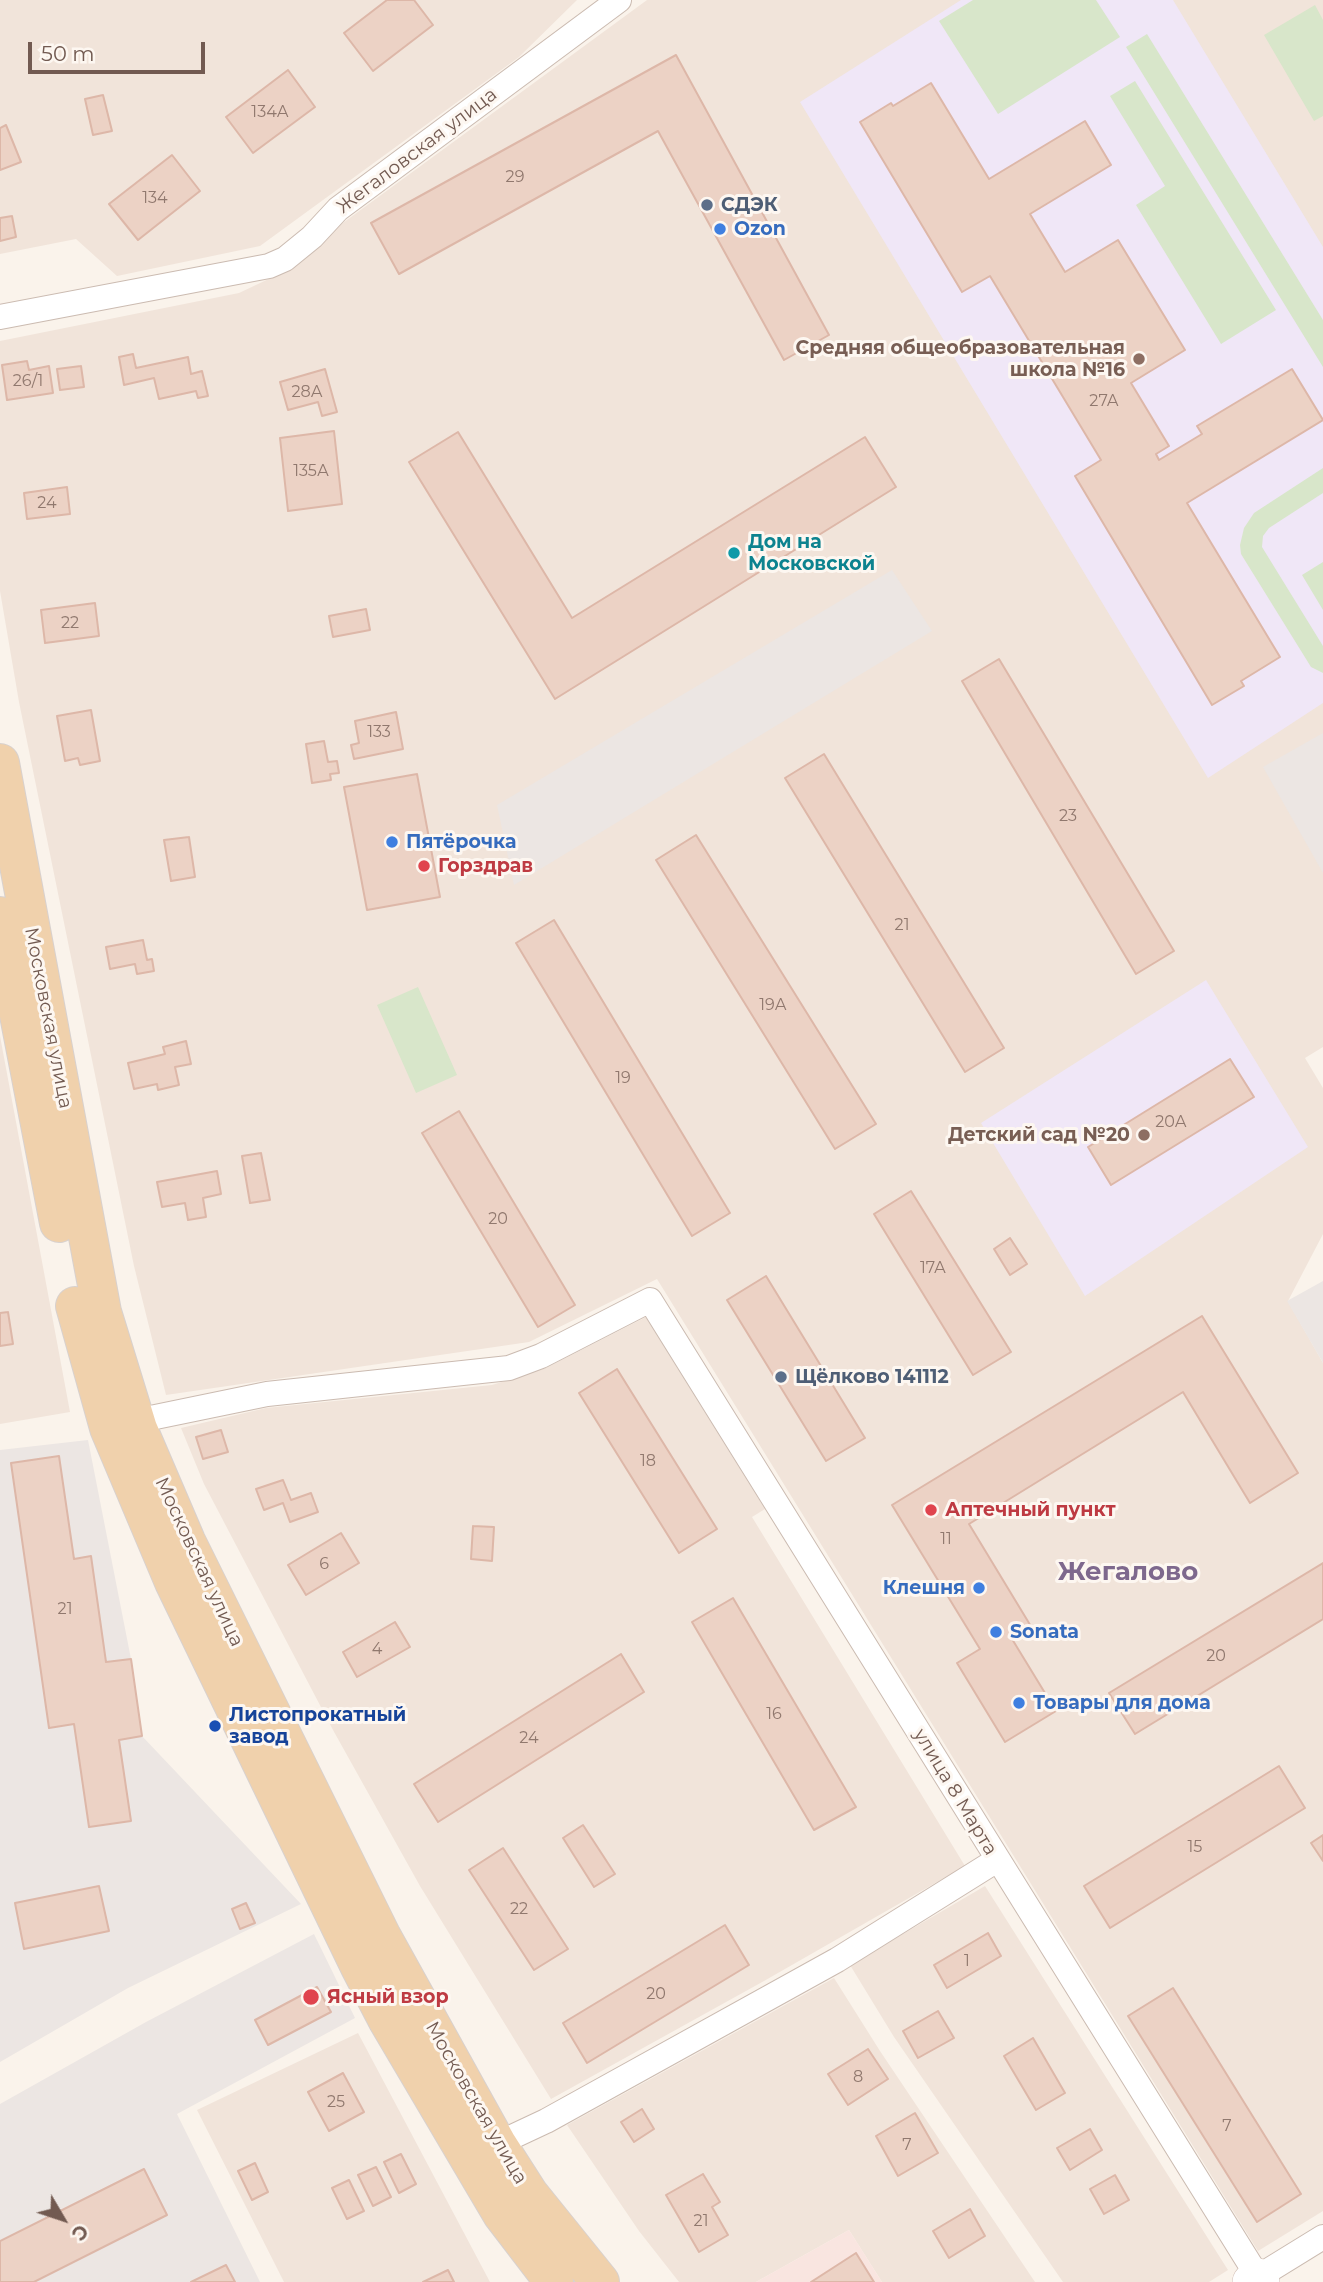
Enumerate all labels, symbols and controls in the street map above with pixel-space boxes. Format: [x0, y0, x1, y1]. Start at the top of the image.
scale bar [32, 28, 208, 72]
text: 50 m [41, 41, 95, 66]
street label: Жегаловская улица [332, 83, 502, 219]
house number: 134А [251, 102, 289, 122]
house number: 29 [506, 167, 524, 187]
house number: 134 [142, 188, 168, 208]
place label: СДЭК [721, 194, 778, 216]
marker: СДЭК [699, 197, 715, 213]
place label: Ozon [734, 218, 786, 240]
marker: Ozon [712, 221, 728, 237]
place label: Средняя общеобразовательная школа №16 [796, 337, 1125, 381]
marker: Средняя общеобразовательная школа №16 [1131, 351, 1147, 367]
house number: 26/1 [13, 371, 43, 391]
house number: 28А [291, 382, 323, 402]
house number: 27А [1089, 391, 1119, 411]
house number: 135А [293, 461, 329, 481]
house number: 24 [37, 493, 57, 513]
place label: Дом на Московской [748, 531, 875, 575]
marker: Дом на Московской [726, 545, 742, 561]
house number: 22 [61, 613, 79, 633]
house number: 133 [367, 722, 391, 742]
house number: 23 [1059, 806, 1077, 826]
place label: Пятёрочка [406, 831, 516, 853]
marker: Пятёрочка [384, 834, 400, 850]
place label: Горздрав [438, 855, 533, 877]
marker: Горздрав [416, 858, 432, 874]
house number: 21 [895, 915, 909, 935]
street label: Московская улица [19, 926, 77, 1110]
house number: 19А [759, 995, 787, 1015]
house number: 19 [615, 1068, 631, 1088]
house number: 20А [1155, 1112, 1187, 1132]
place label: Детский сад №20 [948, 1124, 1130, 1146]
marker: Детский сад №20 [1136, 1127, 1152, 1143]
house number: 20 [488, 1209, 508, 1229]
house number: 17А [920, 1258, 946, 1278]
place label: Щёлково 141112 [795, 1366, 949, 1388]
marker: Щёлково 141112 [773, 1369, 789, 1385]
house number: 18 [640, 1451, 656, 1471]
street label: Московская улица [150, 1474, 248, 1650]
place label: Аптечный пункт [945, 1499, 1116, 1521]
marker: Аптечный пункт [923, 1502, 939, 1518]
house number: 11 [940, 1529, 952, 1549]
house number: 6 [319, 1554, 329, 1574]
district label: Жегалово [1058, 1556, 1198, 1588]
place label: Клешня [883, 1577, 965, 1599]
marker: Клешня [971, 1580, 987, 1596]
house number: 21 [58, 1599, 72, 1619]
place label: Sonata [1010, 1621, 1079, 1643]
marker: Sonata [988, 1624, 1004, 1640]
house number: 4 [372, 1639, 382, 1659]
house number: 20 [1206, 1646, 1226, 1666]
place label: Товары для дома [1033, 1692, 1211, 1714]
marker: Товары для дома [1011, 1695, 1027, 1711]
place label: Листопрокатный завод [229, 1704, 406, 1748]
house number: 16 [766, 1704, 782, 1724]
marker: Листопрокатный завод [207, 1718, 223, 1734]
street label: улица 8 Марта [908, 1725, 1002, 1859]
house number: 24 [519, 1728, 539, 1748]
house number: 15 [1188, 1837, 1202, 1857]
house number: 22 [510, 1899, 528, 1919]
house number: 1 [964, 1951, 970, 1971]
house number: 20 [646, 1984, 666, 2004]
place label: Ясный взор [327, 1986, 449, 2008]
marker: Ясный взор [301, 1987, 321, 2007]
street label: Московская улица [420, 2018, 532, 2188]
house number: 8 [853, 2067, 863, 2087]
house number: 25 [327, 2092, 345, 2112]
house number: 7 [1222, 2116, 1232, 2136]
house number: 7 [902, 2135, 912, 2155]
north arrow [28, 2184, 98, 2254]
house number: 21 [694, 2211, 708, 2231]
text: С [66, 2220, 93, 2245]

